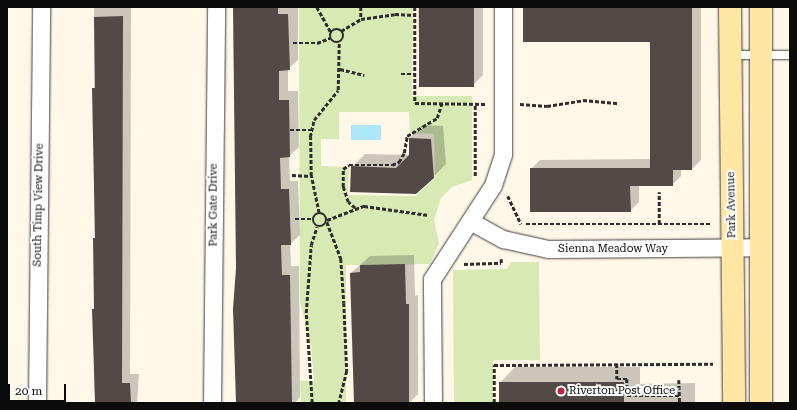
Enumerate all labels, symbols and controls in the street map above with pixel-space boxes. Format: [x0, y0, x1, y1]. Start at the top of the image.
street label: South Timp View Drive [31, 143, 47, 267]
street label: Park Gate Drive [207, 163, 221, 247]
street label: Park Avenue [725, 172, 739, 238]
street label: Sienna Meadow Way [558, 242, 668, 256]
scale bar [10, 376, 68, 402]
text: 20 m [15, 384, 42, 398]
place label: Riverton Post Office [569, 384, 675, 398]
marker: Riverton Post Office [556, 386, 566, 396]

